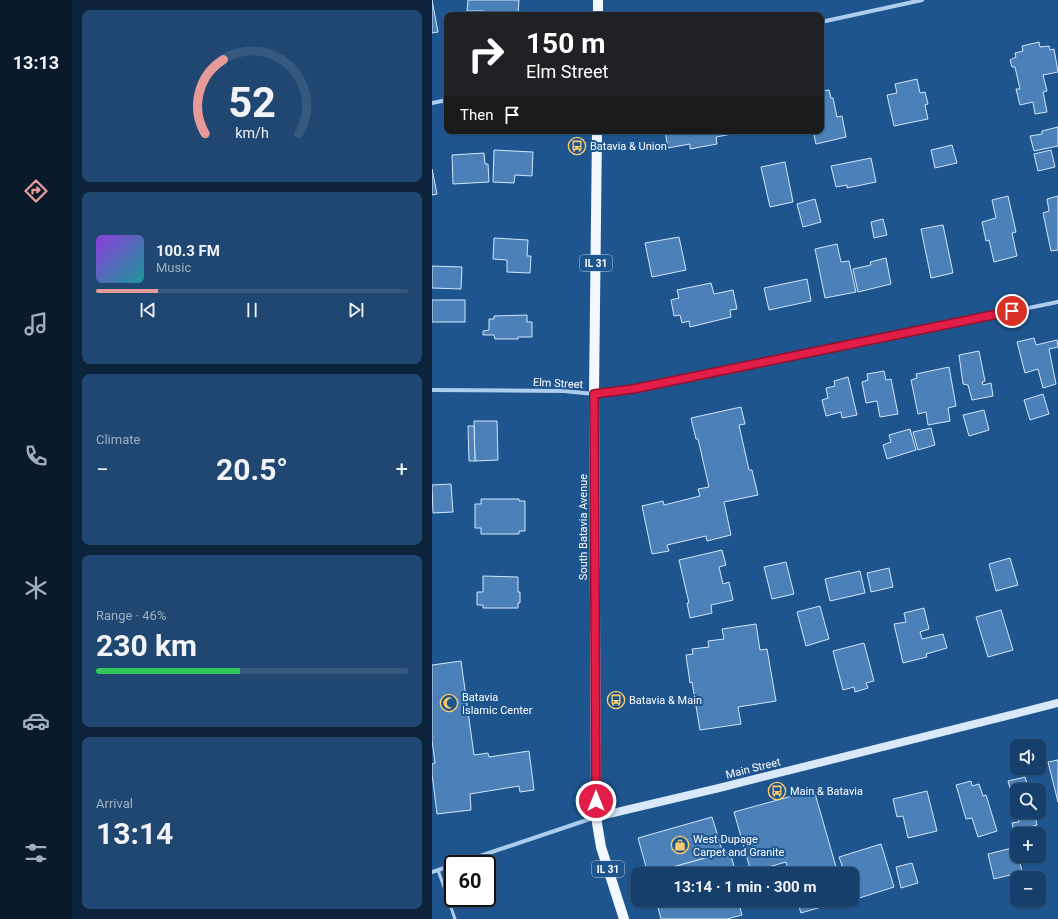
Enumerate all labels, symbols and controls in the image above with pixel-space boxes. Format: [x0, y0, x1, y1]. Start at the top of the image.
text: 150 m [526, 27, 605, 60]
icon: right [460, 28, 512, 80]
text: 13:13 [13, 52, 59, 73]
text: Elm Street [526, 61, 608, 82]
text: 52 [228, 78, 276, 127]
icon: arrive [501, 104, 523, 126]
text: Then [460, 106, 493, 124]
text: km/h [235, 124, 269, 140]
bus stop icon: Batavia & Union [567, 136, 587, 156]
place label: Batavia & Union [590, 140, 667, 153]
icon: directions [22, 177, 50, 205]
text: 100.3 FM [156, 242, 220, 260]
road number: IL 31 [580, 255, 612, 271]
text: Music [156, 260, 191, 275]
pin [995, 294, 1029, 328]
icon: previous [137, 299, 159, 321]
icon: pause [241, 299, 263, 321]
icon: next [345, 299, 367, 321]
icon: arrive [1001, 300, 1023, 322]
icon: music [22, 310, 50, 338]
street label: Elm Street [533, 376, 584, 391]
text: Climate [96, 432, 140, 447]
icon: phone [22, 442, 50, 470]
text: 20.5° [216, 452, 288, 487]
text: − [96, 457, 109, 482]
text: + [396, 457, 408, 482]
street label: South Batavia Avenue [577, 474, 590, 580]
icon: climate [22, 574, 50, 602]
text: Range · 46% [96, 608, 166, 623]
text: 230 km [96, 628, 197, 663]
bus stop icon: Batavia & Main [606, 690, 626, 710]
place label: Batavia Islamic Center [462, 691, 533, 717]
mosque icon: Batavia Islamic Center [439, 693, 459, 713]
place label: Batavia & Main [629, 694, 702, 707]
icon: car [22, 707, 50, 735]
map controls [1010, 739, 1046, 907]
button: sound [1010, 739, 1046, 775]
street label: Main Street [724, 755, 782, 782]
position arrow [575, 780, 617, 822]
bus stop icon: Main & Batavia [767, 781, 787, 801]
button: search [1010, 783, 1046, 819]
place label: Main & Batavia [790, 785, 863, 798]
text: Arrival [96, 796, 133, 811]
text: 13:14 [96, 816, 173, 851]
button: + [1010, 827, 1046, 863]
place label: West Dupage Carpet and Granite [693, 833, 785, 859]
shop icon: West Dupage Carpet and Granite [670, 835, 690, 855]
icon: filters [22, 839, 50, 867]
speed limit sign: 60 [444, 855, 496, 907]
road number: IL 31 [592, 861, 624, 877]
button: − [1010, 871, 1046, 907]
text: 13:14 · 1 min · 300 m [674, 878, 816, 896]

